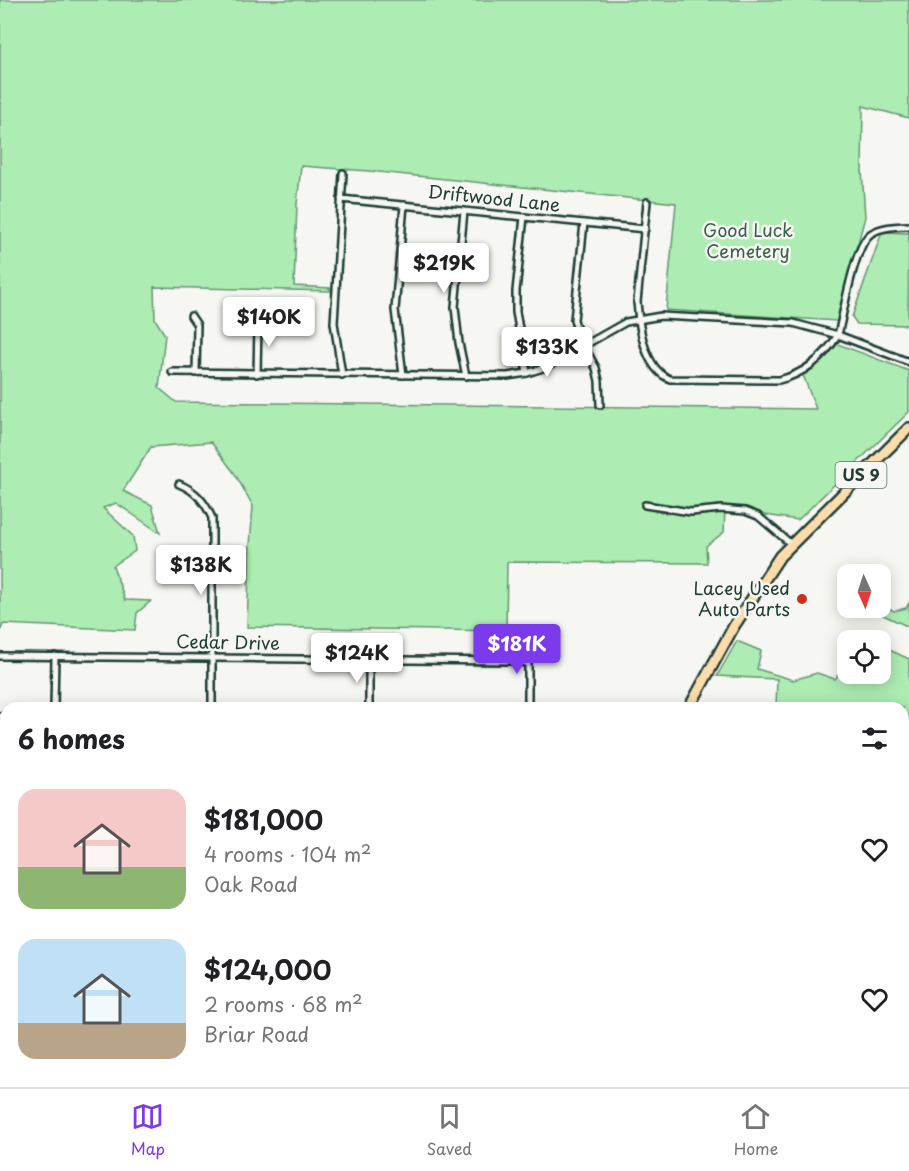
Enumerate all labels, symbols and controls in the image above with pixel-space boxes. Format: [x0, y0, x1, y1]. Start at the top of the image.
street label: Driftwood Lane [427, 177, 562, 218]
park label: Good Luck Cemetery [703, 216, 793, 264]
pin: $219K [402, 243, 486, 294]
text: $219K [413, 247, 475, 277]
pin: $140K [227, 297, 311, 348]
text: $140K [237, 301, 301, 331]
pin: $133K [505, 327, 589, 378]
text: $133K [515, 331, 579, 361]
road number: US 9 [836, 462, 886, 488]
pin: $138K [159, 545, 243, 596]
text: $138K [170, 549, 232, 579]
north arrow [837, 564, 891, 618]
map controls [837, 564, 891, 684]
place label: Lacey Used Auto Parts [694, 574, 790, 622]
marker: Lacey Used Auto Parts [795, 592, 809, 606]
pin: $181K [475, 624, 559, 675]
street label: Cedar Drive [176, 627, 280, 656]
text: $181K [488, 628, 546, 658]
button: locate [837, 630, 891, 684]
pin: $124K [315, 633, 399, 684]
text: $124K [325, 637, 389, 667]
text: 6 homes [18, 719, 125, 758]
icon: filters [858, 722, 891, 755]
text: $181,000 [204, 800, 323, 839]
icon: home [66, 813, 138, 885]
icon: heart [858, 833, 891, 866]
text: 4 rooms · 104 m² [204, 839, 371, 869]
text: Oak Road [204, 869, 298, 899]
text: $124,000 [204, 950, 331, 989]
icon: home [66, 963, 138, 1035]
icon: heart [858, 983, 891, 1016]
text: 2 rooms · 68 m² [204, 989, 363, 1019]
text: Briar Road [204, 1019, 309, 1049]
tab: Map [131, 1100, 165, 1160]
tab: Saved [427, 1100, 472, 1160]
tab: Home [734, 1100, 778, 1160]

